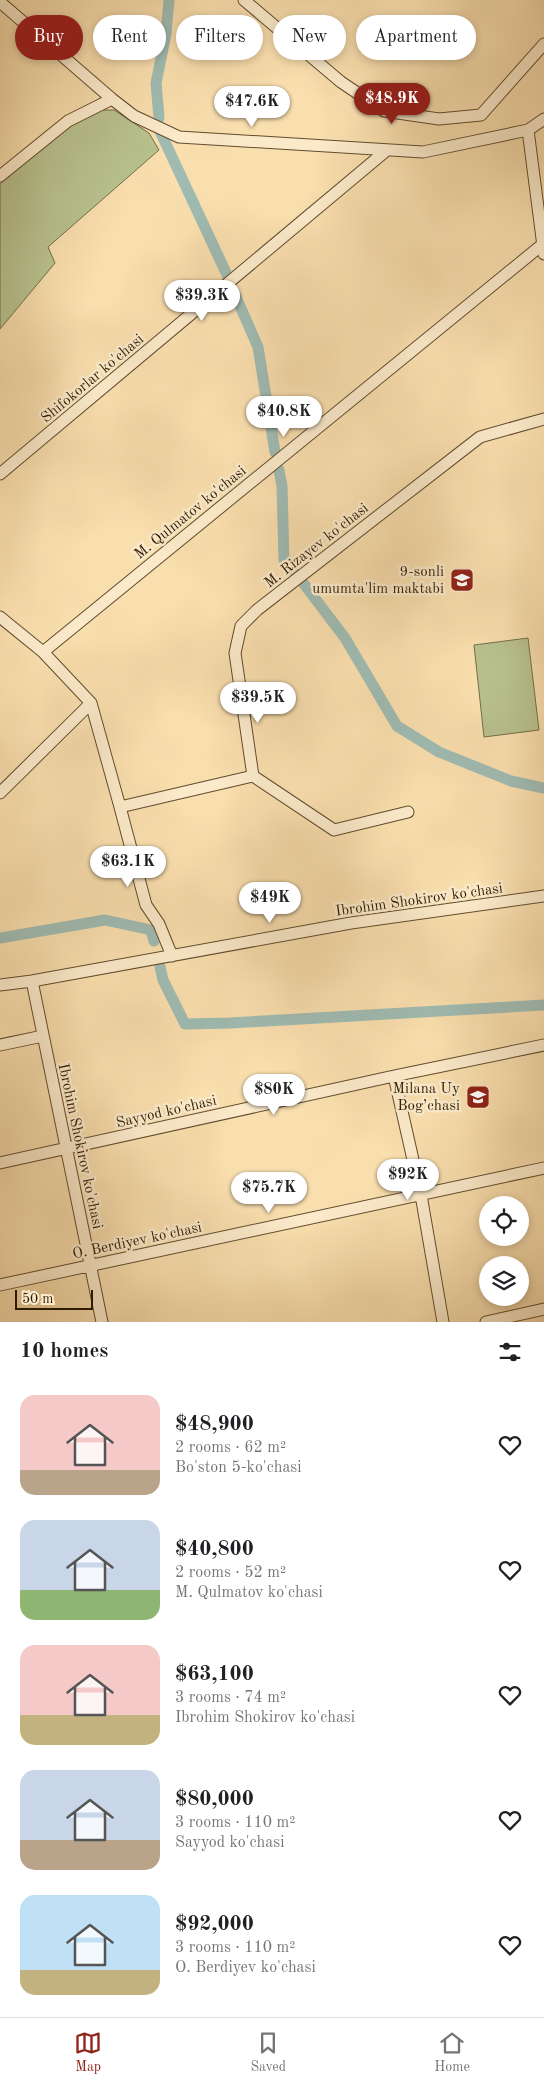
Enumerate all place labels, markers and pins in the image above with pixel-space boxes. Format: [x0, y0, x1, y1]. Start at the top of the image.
pin: $48.9K [351, 82, 433, 125]
pin: $47.6K [211, 86, 293, 128]
pin: $39.3K [161, 280, 243, 322]
pin: $40.8K [243, 396, 325, 438]
place label: 9-sonli umumta'lim maktabi [312, 565, 444, 597]
school or university icon: 9-sonli umumta'lim maktabi [449, 567, 475, 593]
pin: $39.5K [217, 682, 299, 724]
pin: $63.1K [87, 846, 169, 888]
pin: $49K [240, 882, 300, 924]
pin: $80K [244, 1074, 304, 1116]
place label: Milana Uy Bog’chasi [393, 1082, 460, 1114]
school or university icon: Milana Uy Bog’chasi [465, 1084, 491, 1110]
pin: $92K [378, 1158, 438, 1201]
pin: $75.7K [228, 1172, 310, 1214]

